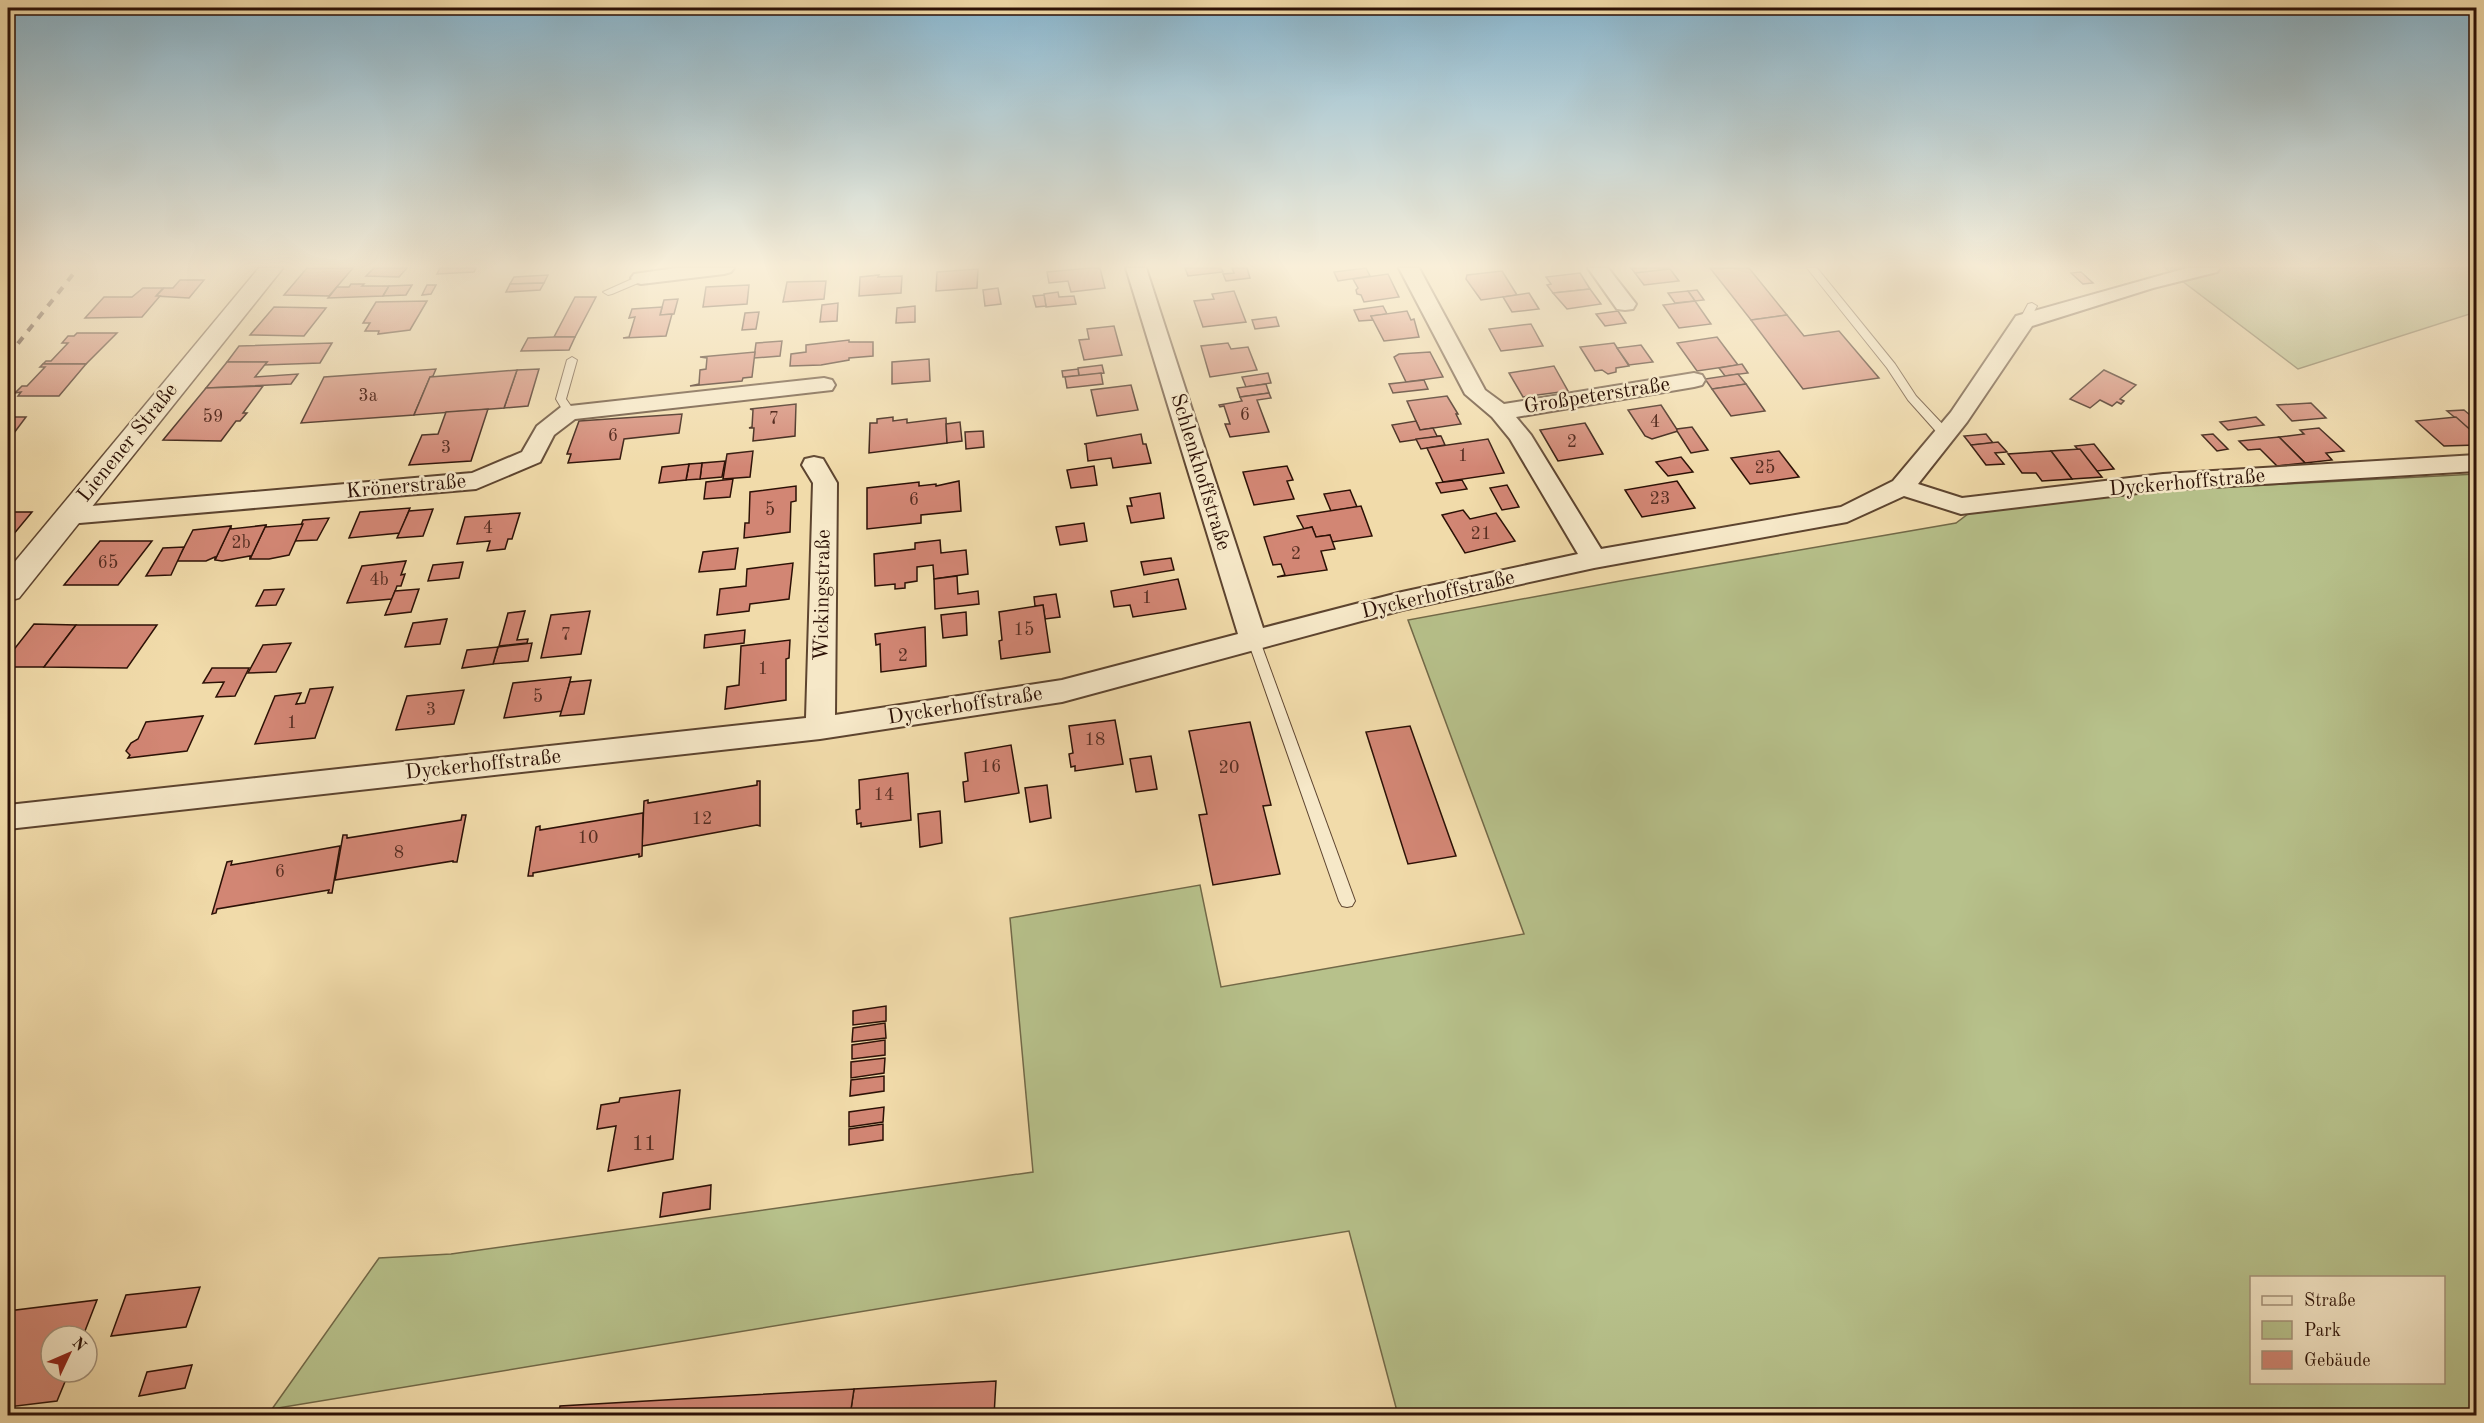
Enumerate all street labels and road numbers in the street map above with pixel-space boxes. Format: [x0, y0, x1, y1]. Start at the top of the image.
street label: Großpeterstraße [1523, 374, 1671, 418]
street label: Lienener Straße [74, 380, 182, 506]
street label: Schlenkhoffstraße [1166, 391, 1234, 553]
street label: Dyckerhoffstraße [2108, 466, 2266, 500]
street label: Krönerstraße [345, 471, 467, 503]
street label: Wickingstraße [811, 529, 835, 661]
street label: Dyckerhoffstraße [1359, 567, 1517, 623]
street label: Dyckerhoffstraße [886, 683, 1044, 729]
street label: Dyckerhoffstraße [404, 746, 562, 784]

